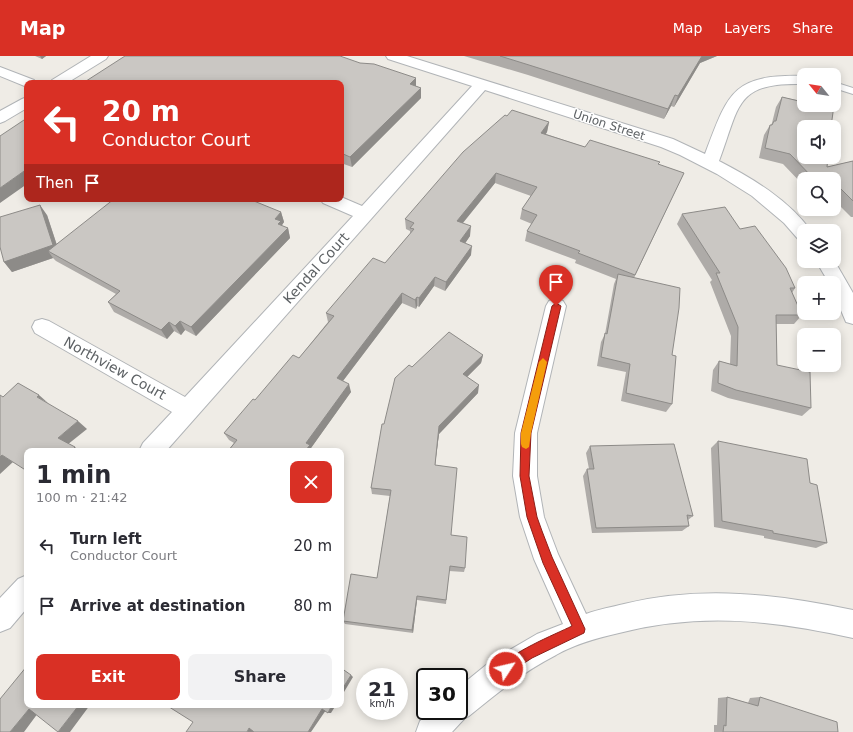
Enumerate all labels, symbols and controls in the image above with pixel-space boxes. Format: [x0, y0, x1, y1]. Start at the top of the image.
text: Map [20, 17, 65, 39]
text: Map [673, 20, 702, 36]
text: Layers [724, 20, 771, 36]
text: Share [793, 20, 833, 36]
north arrow [797, 68, 841, 112]
map controls [797, 68, 841, 372]
text: 20 m [102, 95, 180, 128]
icon: left [36, 96, 88, 148]
street label: Union Street [571, 107, 647, 143]
button: sound [797, 120, 841, 164]
text: Conductor Court [102, 129, 250, 150]
icon: arrive [81, 172, 103, 194]
button: search [797, 172, 841, 216]
text: Then [36, 174, 73, 192]
button: layers [797, 224, 841, 268]
street label: Kendal Court [280, 229, 352, 307]
pin [539, 265, 573, 306]
icon: arrive [545, 271, 567, 293]
button: + [797, 276, 841, 320]
button: − [797, 328, 841, 372]
street label: Northview Court [61, 333, 169, 403]
text: 1 min [36, 461, 111, 489]
button: close [290, 461, 332, 503]
text: 100 m · 21:42 [36, 490, 127, 505]
text: Turn left [70, 530, 142, 548]
icon: left [36, 535, 58, 557]
text: 20 m [294, 537, 332, 555]
text: Conductor Court [70, 548, 177, 563]
icon: arrive [36, 595, 58, 617]
text: Arrive at destination [70, 597, 245, 615]
text: 80 m [294, 597, 332, 615]
position arrow [485, 648, 527, 690]
button: Exit [36, 654, 180, 700]
button: Share [188, 654, 332, 700]
speed limit sign: 30 [416, 668, 468, 720]
text: 21 [368, 677, 396, 701]
text: km/h [369, 698, 395, 709]

